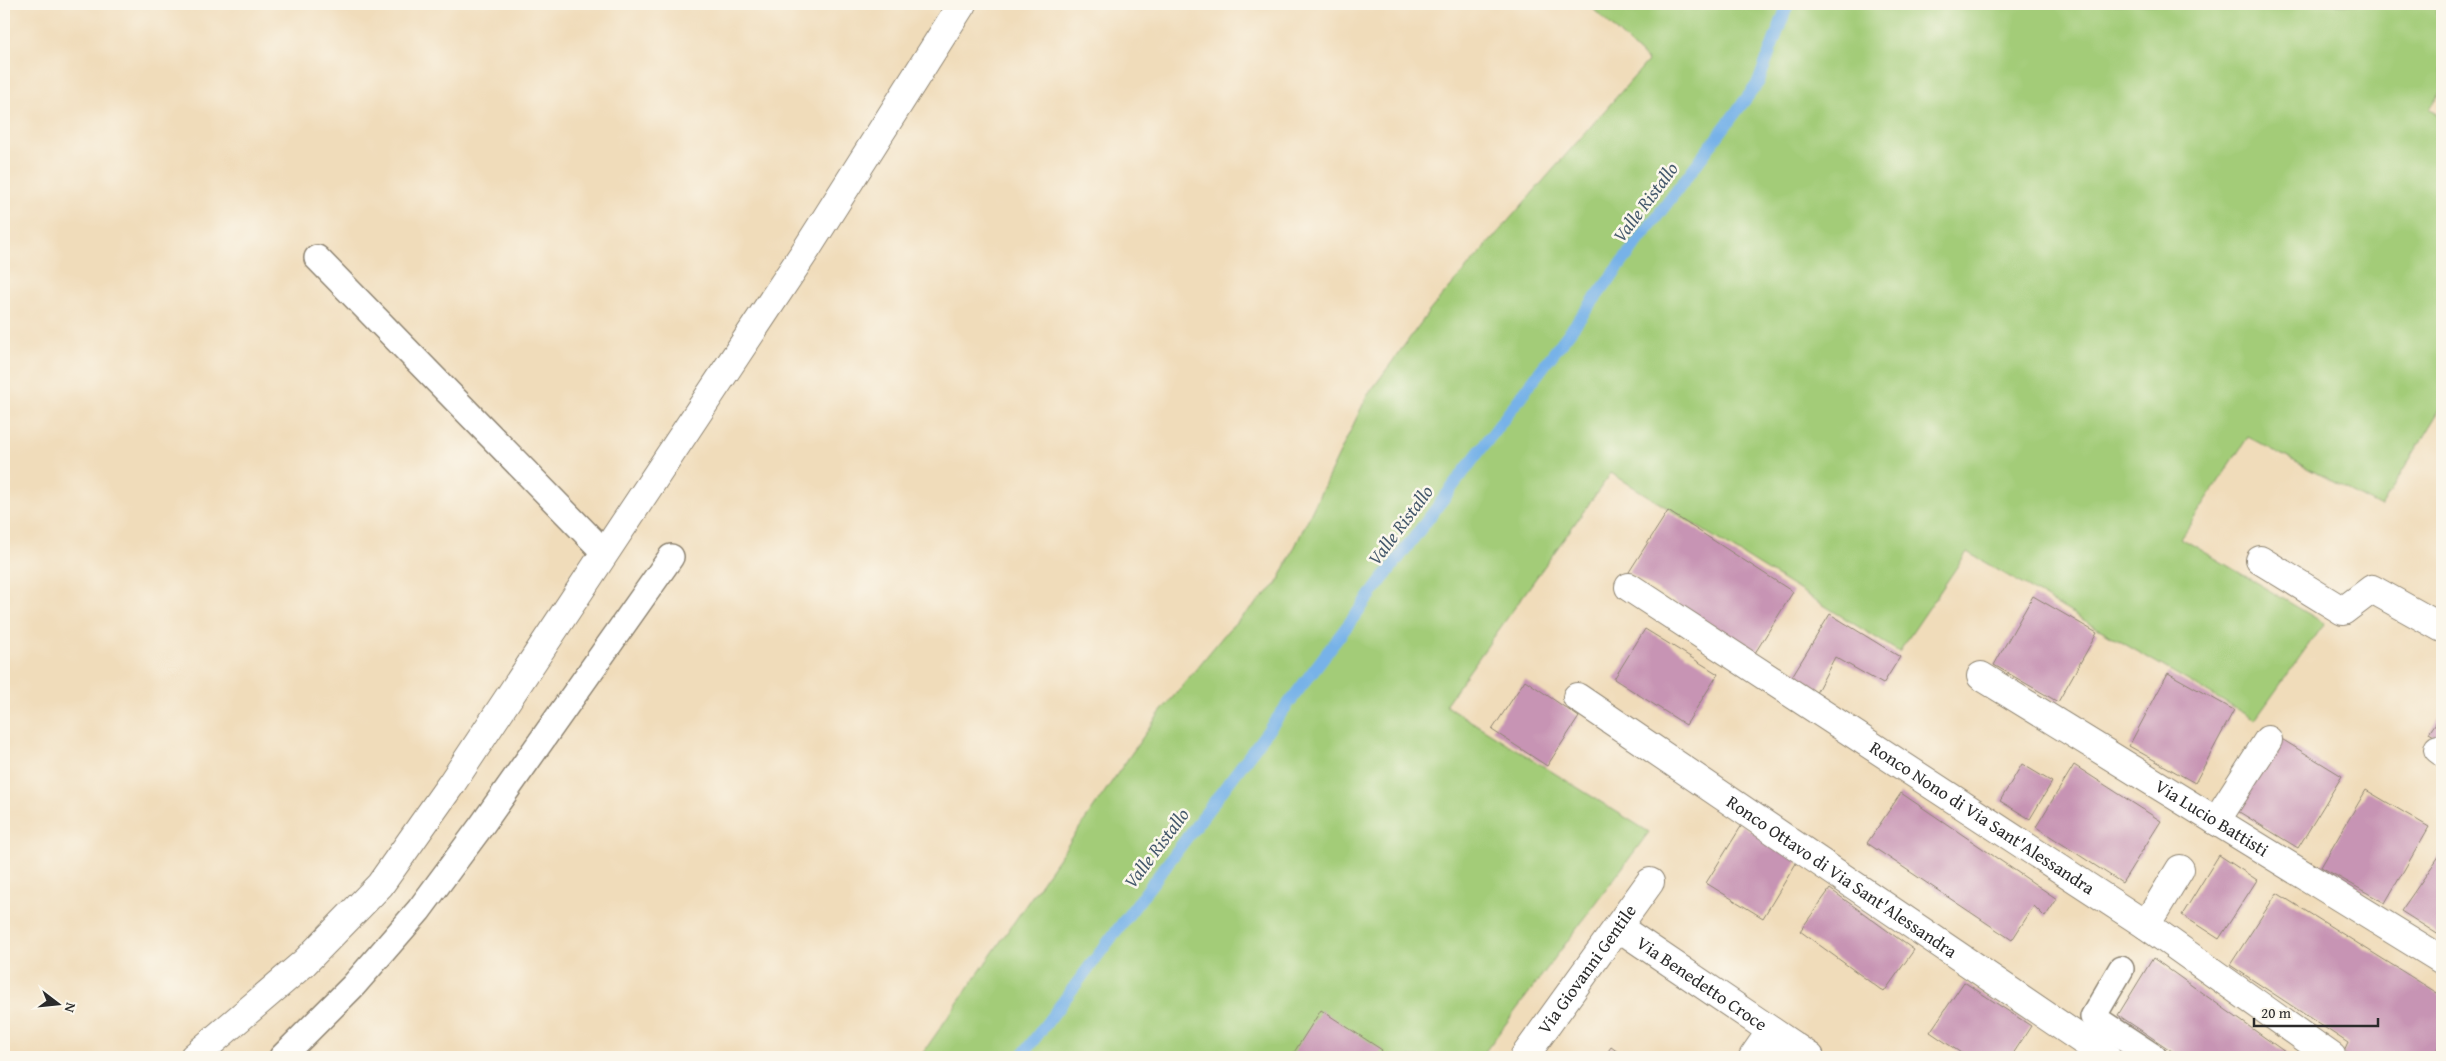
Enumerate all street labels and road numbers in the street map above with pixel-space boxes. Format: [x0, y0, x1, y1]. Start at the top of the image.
street label: Ronco Nono di Via Sant'Alessandra [1865, 734, 2101, 901]
street label: Via Lucio Battisti [2150, 772, 2274, 863]
street label: Ronco Ottavo di Via Sant'Alessandra [1721, 788, 1963, 965]
street label: Via Giovanni Gentile [1531, 899, 1643, 1040]
street label: Via Benedetto Croce [1631, 929, 1773, 1037]

